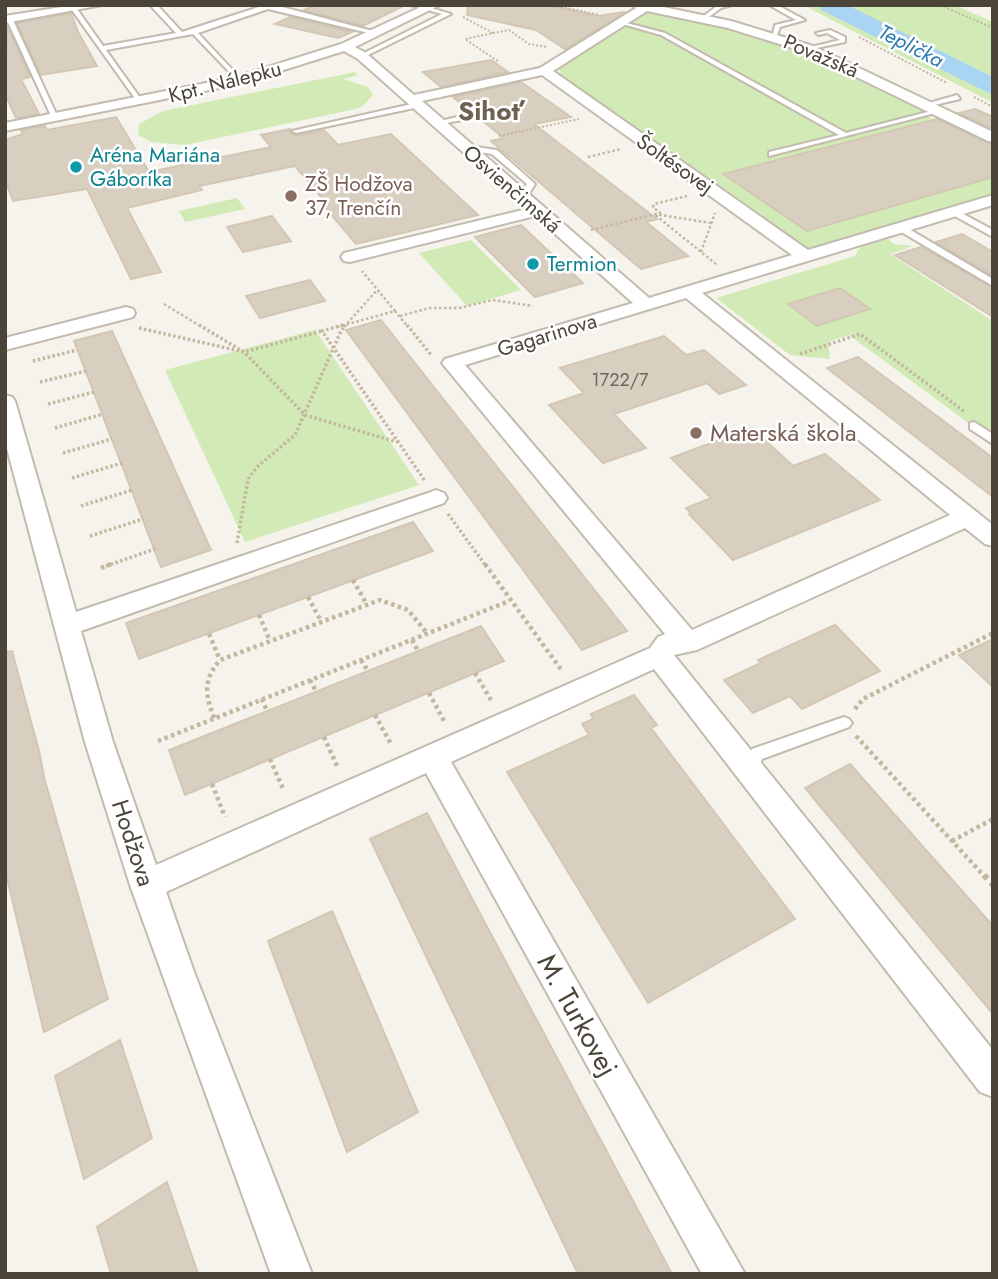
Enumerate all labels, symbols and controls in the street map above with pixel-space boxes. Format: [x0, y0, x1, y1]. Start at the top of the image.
water label: Teplička [873, 17, 949, 75]
street label: Považská [779, 27, 863, 85]
street label: Kpt. Nálepku [165, 53, 285, 111]
district label: Sihoť [458, 92, 525, 130]
street label: Šoltésovej [630, 126, 720, 202]
street label: Osvienčimská [456, 138, 568, 240]
place label: Aréna Mariána Gáboríka [90, 140, 220, 194]
marker: Aréna Mariána Gáboríka [68, 159, 84, 175]
place label: ZŠ Hodžova 37, Trenčín [305, 169, 413, 223]
marker: ZŠ Hodžova 37, Trenčín [283, 188, 299, 204]
place label: Termion [547, 249, 617, 279]
marker: Termion [525, 256, 541, 272]
street label: Gagarinova [494, 306, 600, 364]
house number: 1722/7 [592, 367, 649, 393]
place label: Materská škola [710, 415, 856, 450]
marker: Materská škola [688, 425, 704, 441]
street label: Hodžova [103, 795, 164, 891]
street label: M. Turkovej [527, 946, 628, 1084]

